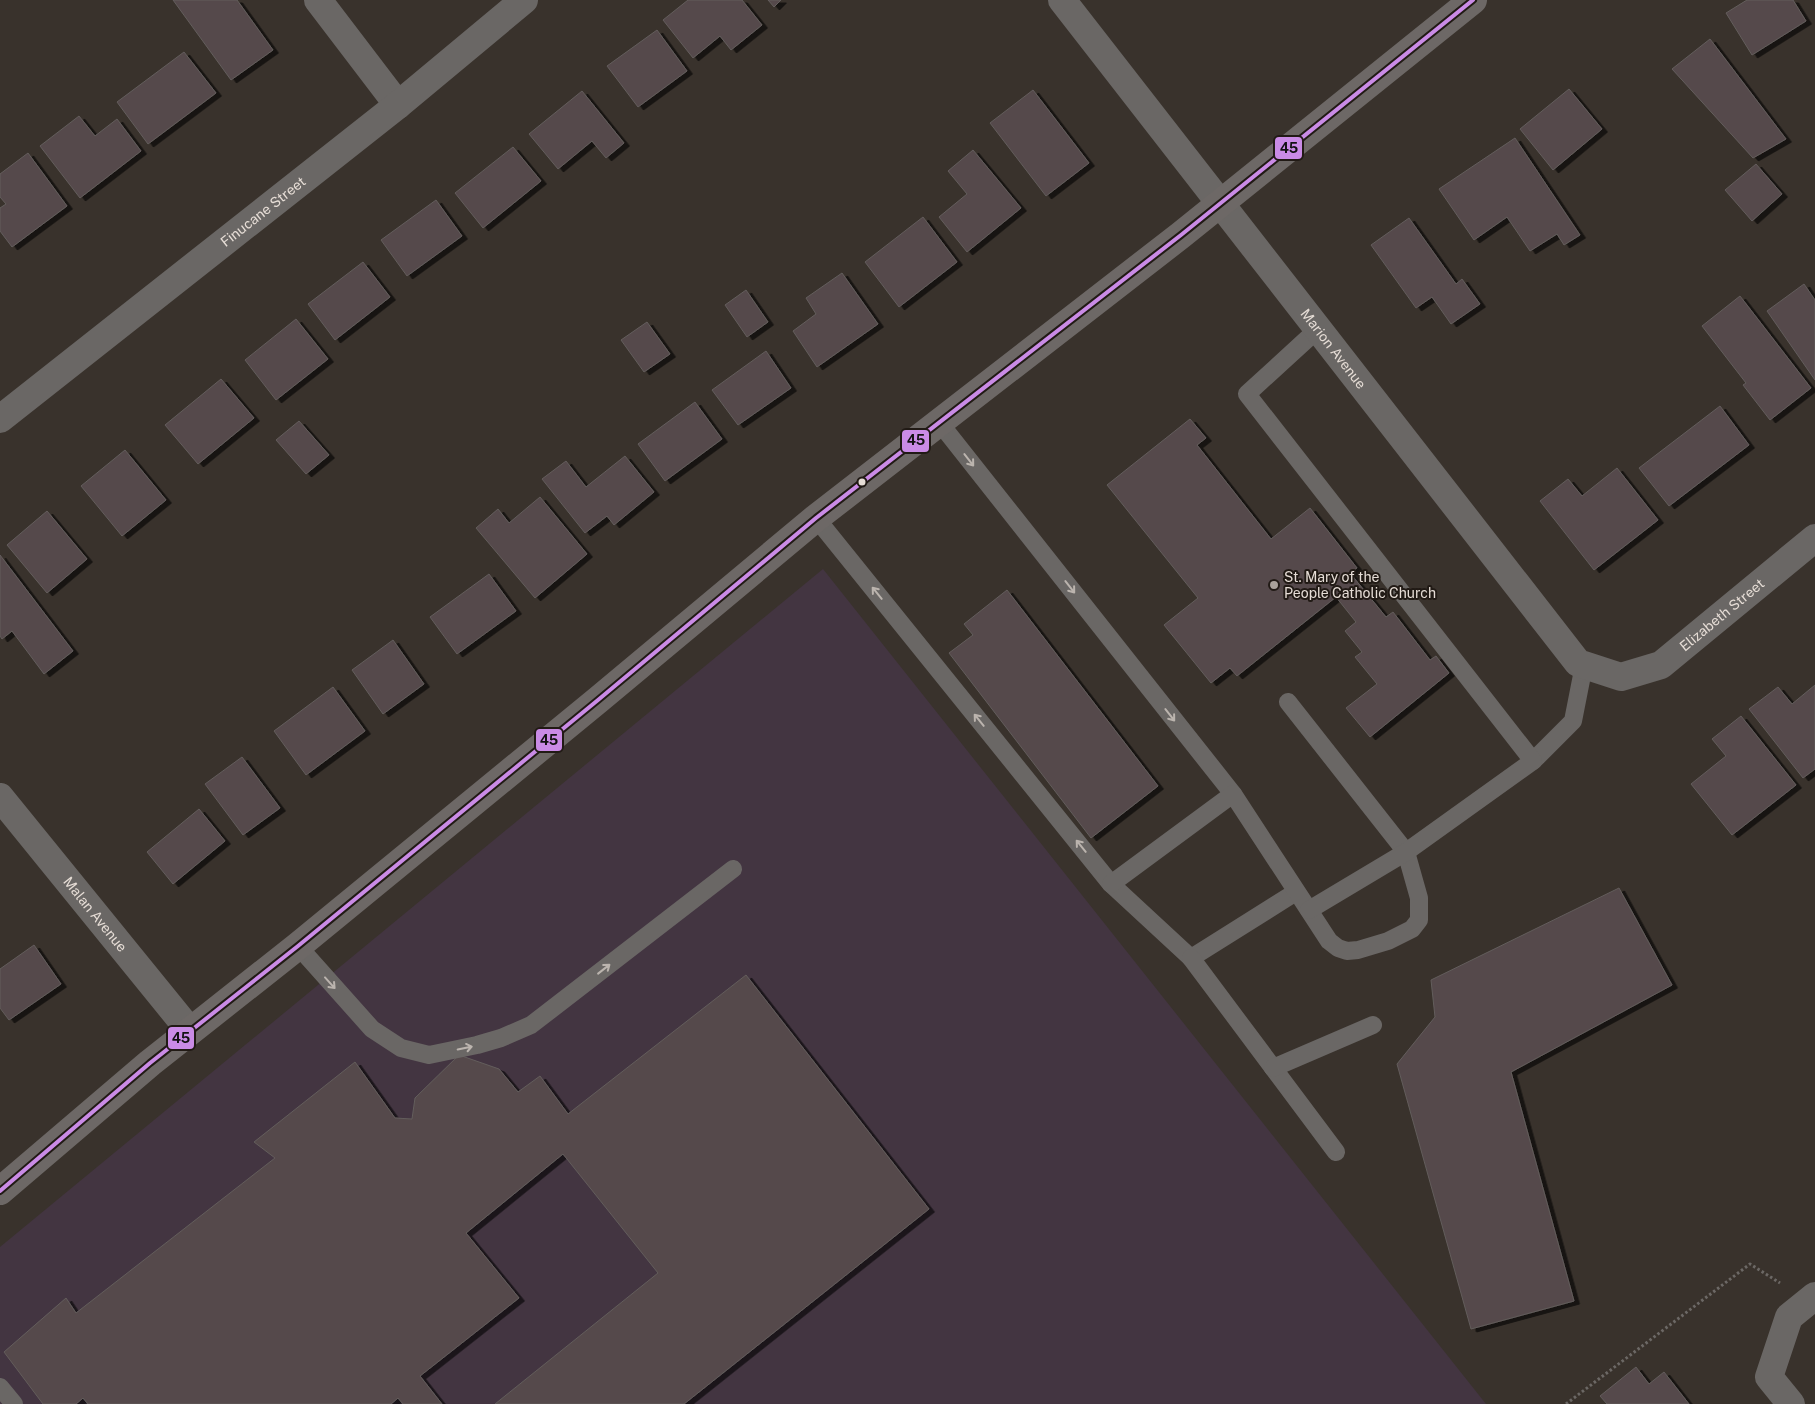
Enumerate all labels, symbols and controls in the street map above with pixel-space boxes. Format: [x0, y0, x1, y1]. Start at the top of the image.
line badge: 45 [1274, 136, 1303, 160]
text: 45 [1280, 140, 1298, 156]
street label: Finucane Street [217, 173, 309, 250]
street label: Marion Avenue [1297, 306, 1369, 392]
line badge: 45 [901, 429, 930, 453]
text: 45 [907, 432, 925, 448]
one-way arrow [964, 453, 974, 467]
unlabelled marker [857, 477, 867, 487]
place label: St. Mary of the People Catholic Church [1284, 569, 1436, 601]
street label: Elizabeth Street [1676, 575, 1767, 654]
marker: St. Mary of the People Catholic Church [1268, 579, 1280, 591]
one-way arrow [1064, 580, 1075, 593]
one-way arrow [871, 587, 882, 600]
one-way arrow [1165, 708, 1176, 721]
one-way arrow [973, 714, 984, 727]
line badge: 45 [535, 728, 563, 752]
text: 45 [540, 732, 558, 748]
one-way arrow [1075, 840, 1086, 853]
street label: Malan Avenue [60, 874, 130, 955]
one-way arrow [597, 963, 610, 974]
one-way arrow [325, 976, 336, 989]
line badge: 45 [167, 1026, 195, 1050]
text: 45 [172, 1030, 190, 1046]
one-way arrow [456, 1043, 472, 1052]

